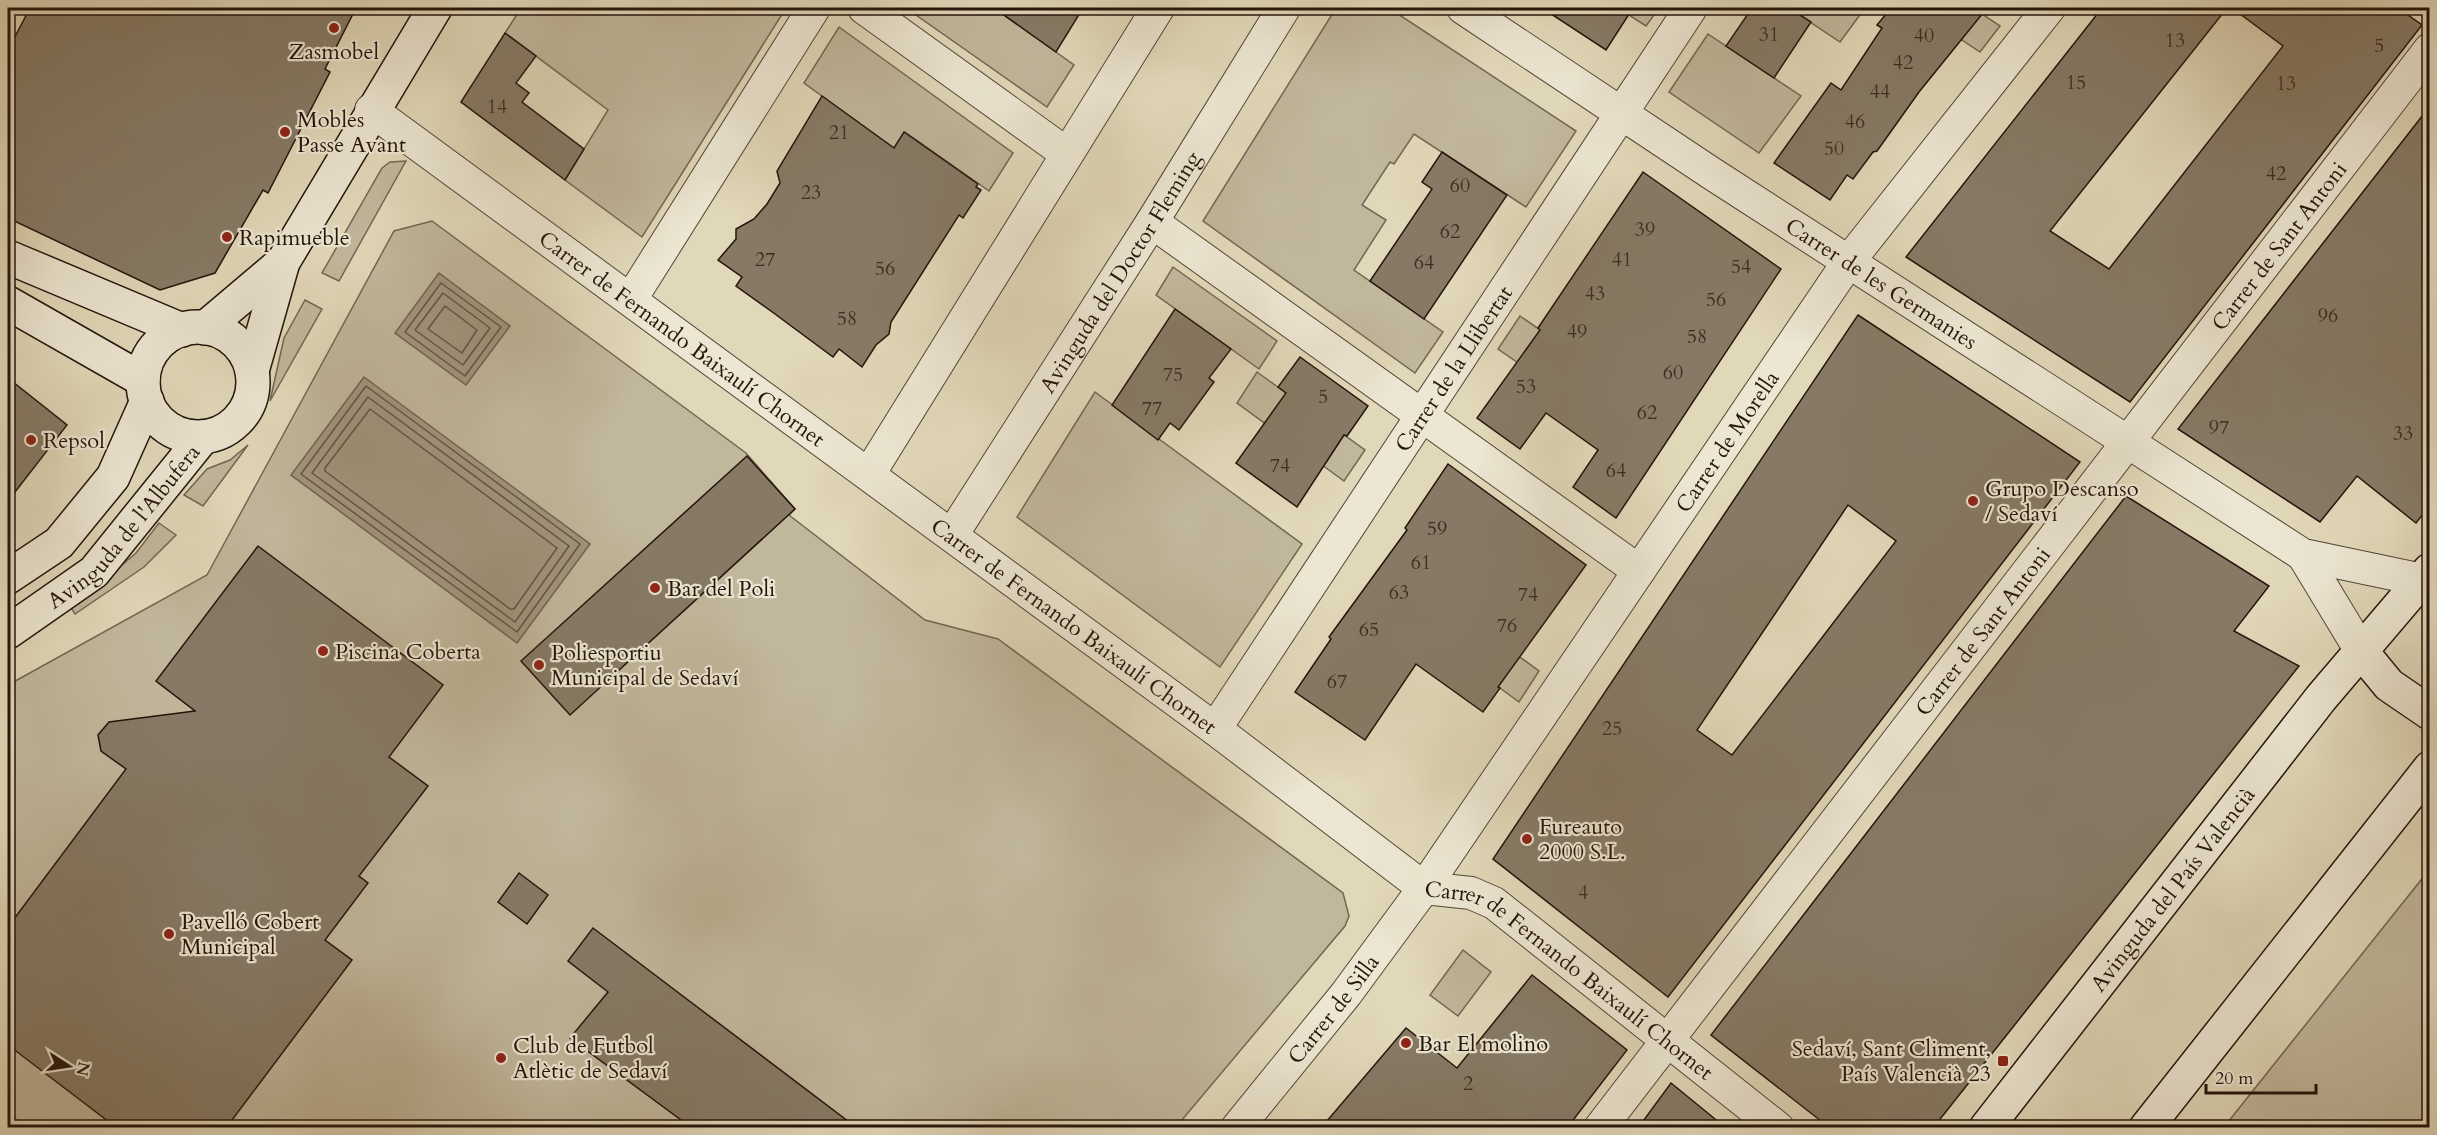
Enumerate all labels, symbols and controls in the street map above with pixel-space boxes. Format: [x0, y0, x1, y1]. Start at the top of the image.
marker: Zasmobel [327, 21, 341, 35]
house number: 31 [1759, 21, 1779, 48]
house number: 40 [1914, 22, 1934, 49]
house number: 13 [2165, 27, 2185, 54]
house number: 5 [2374, 32, 2384, 59]
place label: Zasmobel [289, 37, 380, 67]
house number: 42 [1893, 49, 1913, 76]
house number: 15 [2066, 69, 2086, 96]
house number: 13 [2276, 70, 2296, 97]
house number: 44 [1870, 78, 1890, 105]
house number: 14 [487, 93, 507, 120]
place label: Mobles Passe Avant [297, 105, 406, 160]
house number: 46 [1845, 108, 1865, 135]
house number: 21 [829, 119, 849, 146]
marker: Mobles Passe Avant [278, 125, 292, 139]
house number: 50 [1824, 135, 1844, 162]
street label: Avinguda del Doctor Fleming [1033, 145, 1208, 399]
street label: Carrer de Sant Antoni [2205, 156, 2354, 337]
house number: 42 [2266, 160, 2286, 187]
house number: 60 [1450, 172, 1470, 199]
house number: 23 [801, 179, 821, 206]
street label: Carrer de les Germanies [1780, 211, 1983, 357]
house number: 39 [1635, 216, 1655, 243]
house number: 62 [1440, 218, 1460, 245]
place label: Rapimueble [239, 223, 350, 253]
street label: Carrer de Fernando Baixaulí Chornet [533, 224, 831, 454]
marker: Rapimueble [220, 230, 234, 244]
house number: 27 [755, 246, 775, 273]
house number: 41 [1612, 246, 1632, 273]
house number: 64 [1414, 249, 1434, 276]
house number: 54 [1731, 253, 1751, 280]
house number: 56 [875, 255, 895, 282]
street label: Carrer de la Llibertat [1388, 280, 1520, 458]
house number: 43 [1585, 280, 1605, 307]
house number: 56 [1706, 286, 1726, 313]
house number: 96 [2318, 302, 2338, 329]
house number: 58 [837, 305, 857, 332]
house number: 49 [1567, 318, 1587, 345]
house number: 58 [1687, 323, 1707, 350]
house number: 60 [1663, 359, 1683, 386]
house number: 75 [1163, 361, 1183, 388]
street label: Carrer de Morella [1669, 365, 1787, 519]
house number: 53 [1516, 373, 1536, 400]
house number: 5 [1318, 383, 1328, 410]
house number: 77 [1142, 395, 1162, 422]
house number: 62 [1637, 399, 1657, 426]
house number: 97 [2209, 414, 2229, 441]
house number: 33 [2393, 420, 2413, 447]
place label: Repsol [43, 426, 105, 456]
marker: Repsol [24, 433, 38, 447]
street label: Avinguda de l'Albufera [42, 438, 208, 616]
house number: 74 [1270, 452, 1290, 479]
house number: 64 [1606, 457, 1626, 484]
place label: Grupo Descanso / Sedaví [1985, 474, 2139, 529]
marker: Grupo Descanso / Sedaví [1966, 494, 1980, 508]
street label: Carrer de Fernando Baixaulí Chornet [924, 512, 1223, 742]
house number: 59 [1427, 515, 1447, 542]
street label: Carrer de Sant Antoni [1908, 541, 2058, 722]
house number: 61 [1411, 549, 1431, 576]
place label: Bar del Poli [667, 574, 775, 604]
house number: 63 [1389, 579, 1409, 606]
marker: Bar del Poli [648, 581, 662, 595]
house number: 74 [1518, 581, 1538, 608]
house number: 76 [1497, 612, 1517, 639]
house number: 65 [1359, 616, 1379, 643]
place label: Piscina Coberta [335, 637, 481, 667]
place label: Poliesportiu Municipal de Sedaví [551, 638, 739, 693]
marker: Piscina Coberta [316, 644, 330, 658]
marker: Poliesportiu Municipal de Sedaví [532, 658, 546, 672]
house number: 67 [1327, 668, 1347, 695]
house number: 25 [1602, 715, 1622, 742]
street label: Avinguda del País Valencià [2084, 781, 2263, 998]
place label: Fureauto 2000 S.L. [1539, 812, 1626, 867]
marker: Fureauto 2000 S.L. [1520, 832, 1534, 846]
street label: Carrer de Fernando Baixaulí Chornet [1423, 874, 1719, 1087]
house number: 4 [1578, 879, 1588, 906]
place label: Pavelló Cobert Municipal [181, 907, 319, 962]
marker: Pavelló Cobert Municipal [162, 927, 176, 941]
street label: Carrer de Silla [1281, 948, 1387, 1071]
place label: Bar El molino [1418, 1029, 1548, 1059]
place label: Club de Futbol Atlètic de Sedaví [513, 1031, 667, 1086]
place label: Sedaví, Sant Climent, País Valencià 23 [1792, 1034, 1991, 1089]
north arrow [39, 1036, 99, 1096]
marker: Bar El molino [1399, 1036, 1413, 1050]
marker: Club de Futbol Atlètic de Sedaví [494, 1051, 508, 1065]
marker: Sedaví, Sant Climent, País Valencià 23 [1996, 1054, 2010, 1068]
scale bar [2206, 1057, 2316, 1095]
text: N [70, 1060, 95, 1078]
text: 20 m [2215, 1066, 2254, 1091]
house number: 2 [1463, 1070, 1473, 1097]

